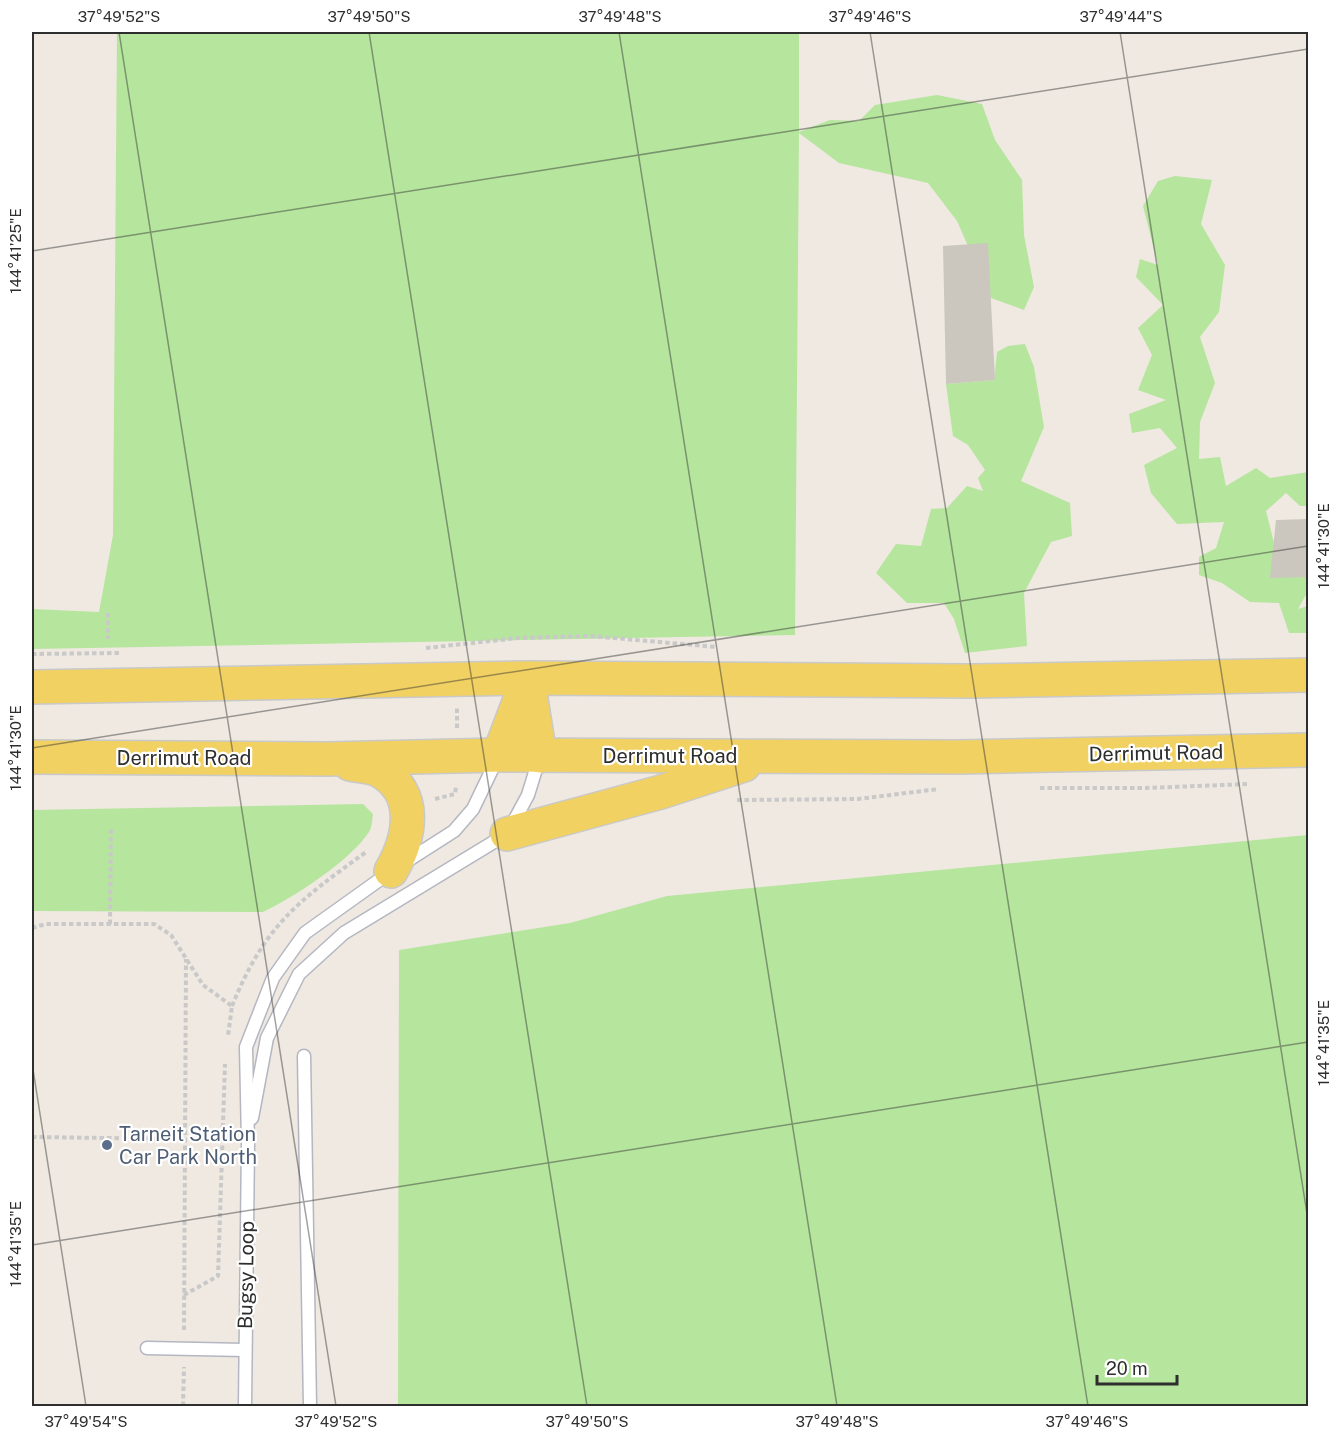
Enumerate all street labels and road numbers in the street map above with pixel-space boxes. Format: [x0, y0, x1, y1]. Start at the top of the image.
street label: Derrimut Road [1088, 740, 1224, 766]
street label: Derrimut Road [603, 744, 737, 768]
street label: Derrimut Road [117, 746, 251, 770]
street label: Bugsy Loop [233, 1221, 259, 1329]

